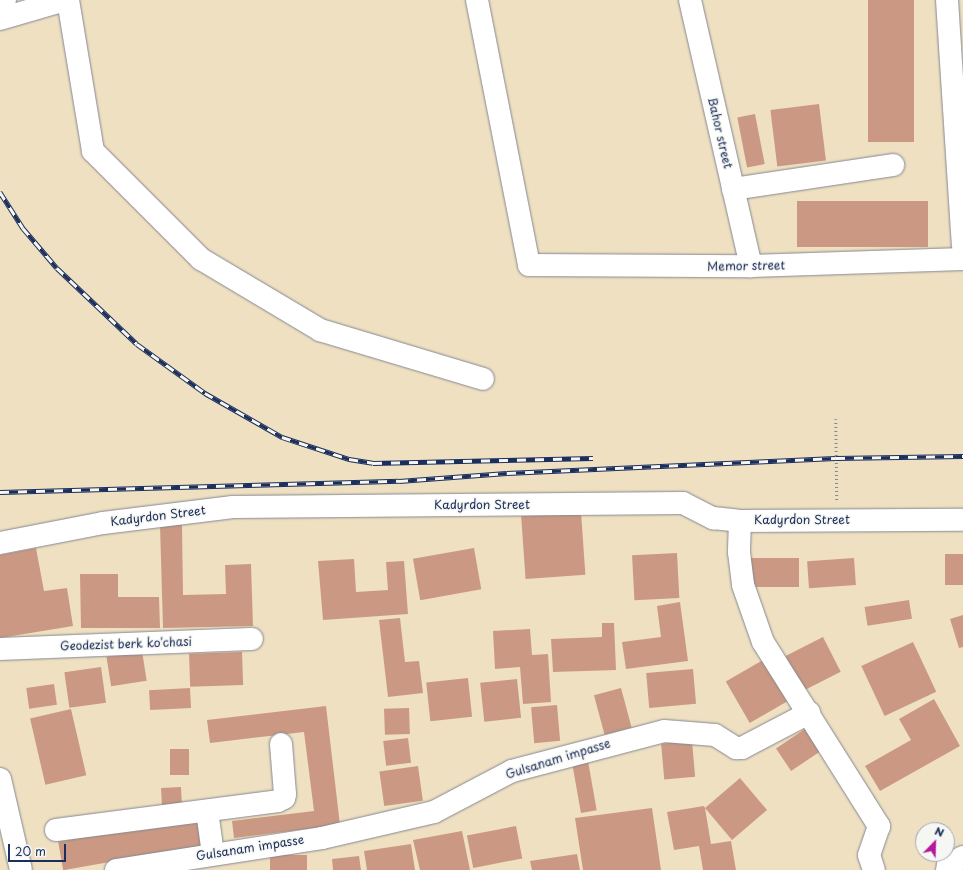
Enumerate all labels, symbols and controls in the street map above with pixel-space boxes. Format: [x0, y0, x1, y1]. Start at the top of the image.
street label: Bahor street [705, 96, 735, 170]
street label: Memor street [707, 258, 785, 274]
street label: Kadyrdon Street [434, 498, 530, 512]
street label: Kadyrdon Street [110, 503, 206, 529]
street label: Kadyrdon Street [754, 513, 850, 527]
street label: Geodezist berk ko'chasi [59, 634, 193, 654]
street label: Gulsanam impasse [503, 736, 613, 782]
north arrow [915, 822, 955, 862]
text: N [932, 822, 947, 841]
street label: Gulsanam impasse [195, 832, 305, 864]
scale bar [10, 836, 68, 862]
text: 20 m [15, 842, 46, 860]

